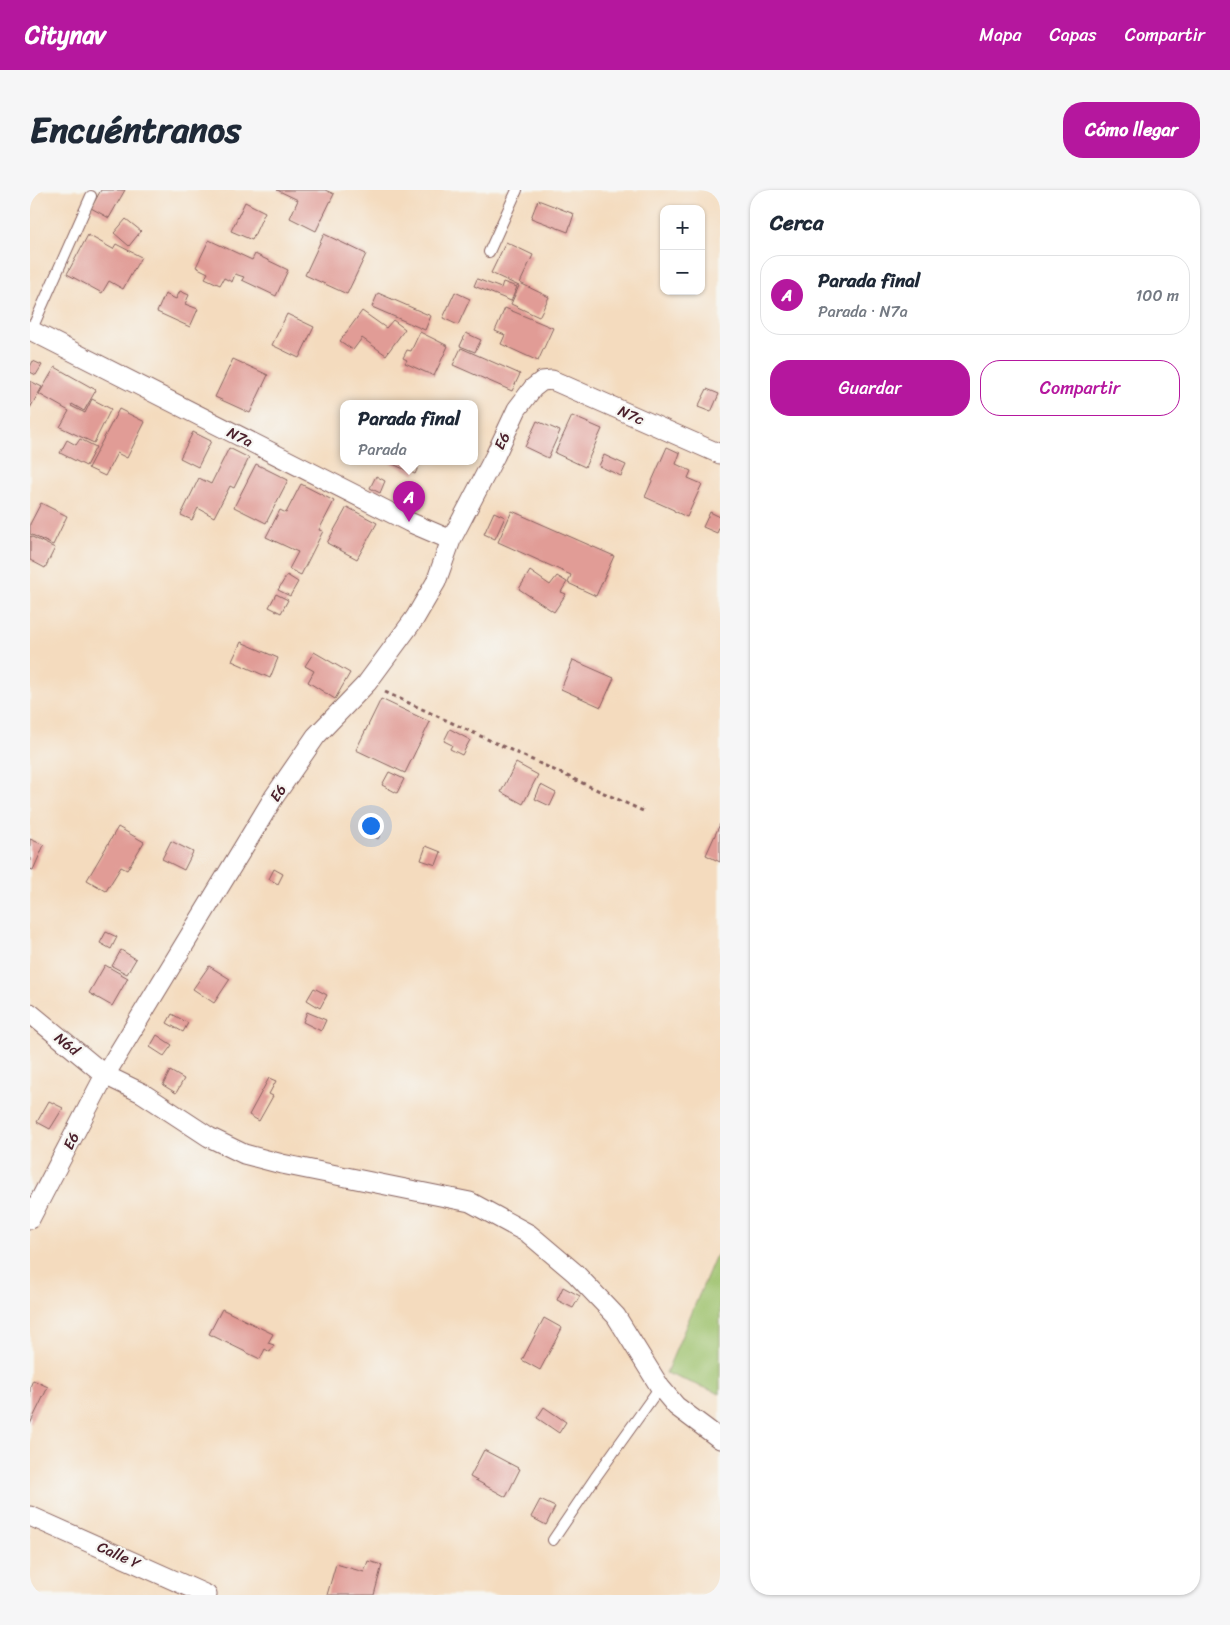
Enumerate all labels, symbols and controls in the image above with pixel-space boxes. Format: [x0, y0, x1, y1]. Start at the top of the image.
text: Citynav [25, 14, 106, 56]
text: Mapa [979, 19, 1022, 51]
text: Capas [1050, 19, 1097, 51]
text: Compartir [1125, 19, 1205, 51]
text: Encuéntranos [30, 99, 241, 161]
button: Cómo llegar [1063, 102, 1200, 158]
text: Cerca [770, 204, 824, 242]
map controls [660, 205, 705, 295]
button: + [660, 205, 705, 250]
button: − [660, 250, 705, 295]
text: Parada final [818, 264, 920, 297]
text: A [782, 281, 792, 310]
text: 100 m [1135, 281, 1179, 310]
text: Parada · N7a [818, 297, 908, 326]
button: Guardar [770, 360, 970, 416]
button: Compartir [980, 360, 1180, 416]
street label: N7c [614, 398, 649, 432]
popup [340, 400, 478, 465]
text: Parada final [358, 402, 460, 435]
street label: N7a [222, 419, 258, 455]
street label: E6 [487, 428, 517, 454]
text: Parada [358, 435, 407, 464]
pin: A [393, 481, 425, 522]
street label: E6 [263, 779, 293, 807]
your location [358, 813, 384, 839]
street label: N6d [48, 1025, 86, 1063]
street label: E6 [56, 1128, 86, 1154]
street label: Calle Y [93, 1534, 146, 1576]

